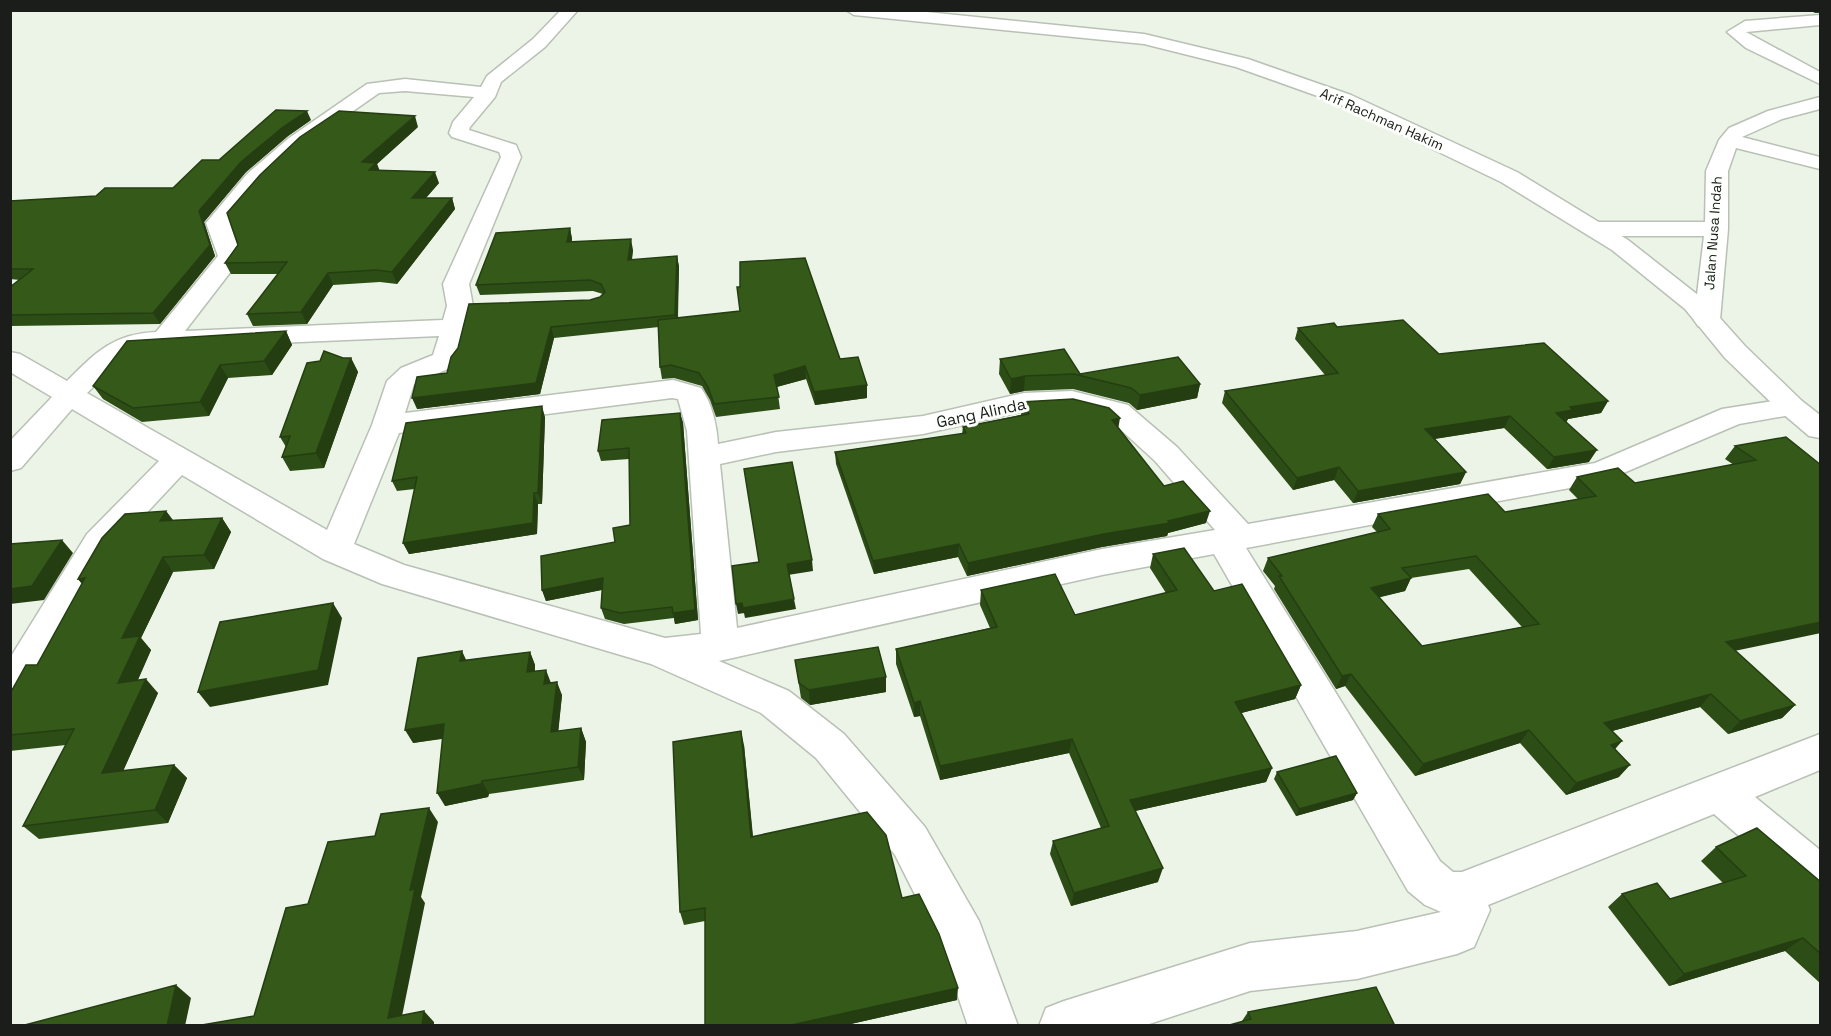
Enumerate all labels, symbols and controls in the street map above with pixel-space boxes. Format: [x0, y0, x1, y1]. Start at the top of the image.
street label: Arif Rachman Hakim [1317, 84, 1447, 154]
street label: Jalan Nusa Indah [1700, 175, 1726, 291]
street label: Gang Alinda [934, 393, 1028, 433]

